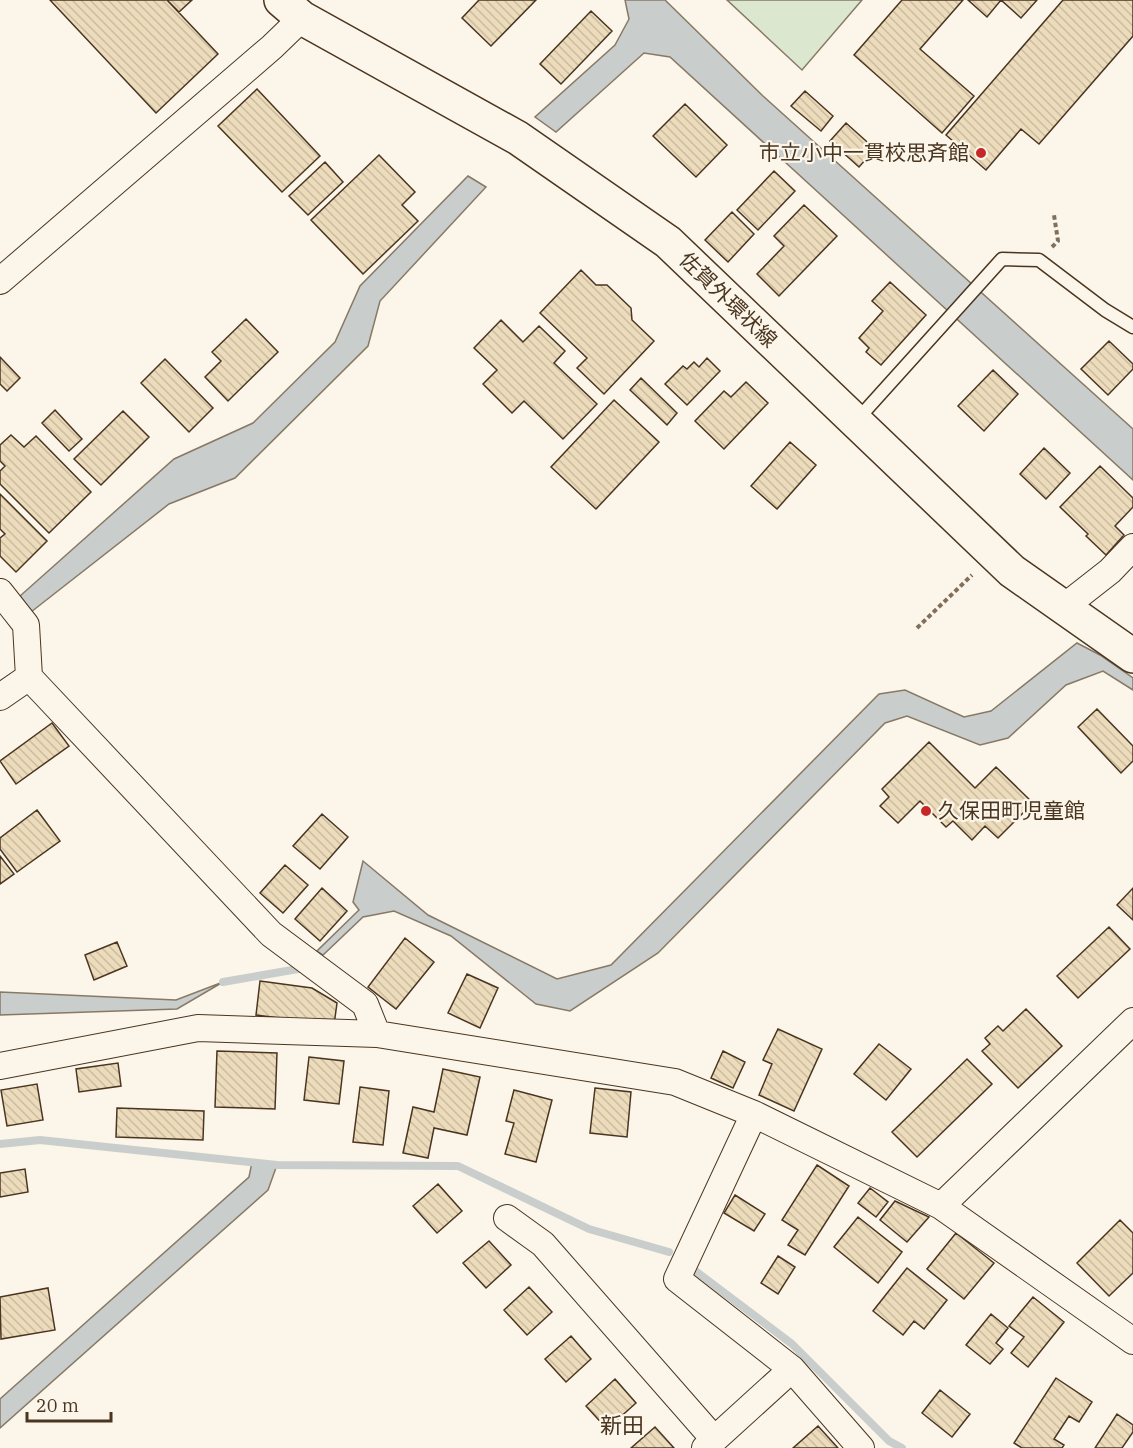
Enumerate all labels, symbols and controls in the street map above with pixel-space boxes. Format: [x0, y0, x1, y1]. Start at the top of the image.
place label: 市立小中一貫校思斉館 [759, 138, 969, 166]
marker: 市立小中一貫校思斉館 [974, 146, 988, 160]
street label: 佐賀外環状線 [674, 245, 784, 353]
place label: 久保田町児童館 [938, 796, 1085, 824]
marker: 久保田町児童館 [919, 804, 933, 818]
scale bar [27, 1385, 111, 1423]
text: 20 m [36, 1394, 79, 1417]
district label: 新田 [600, 1410, 644, 1439]

